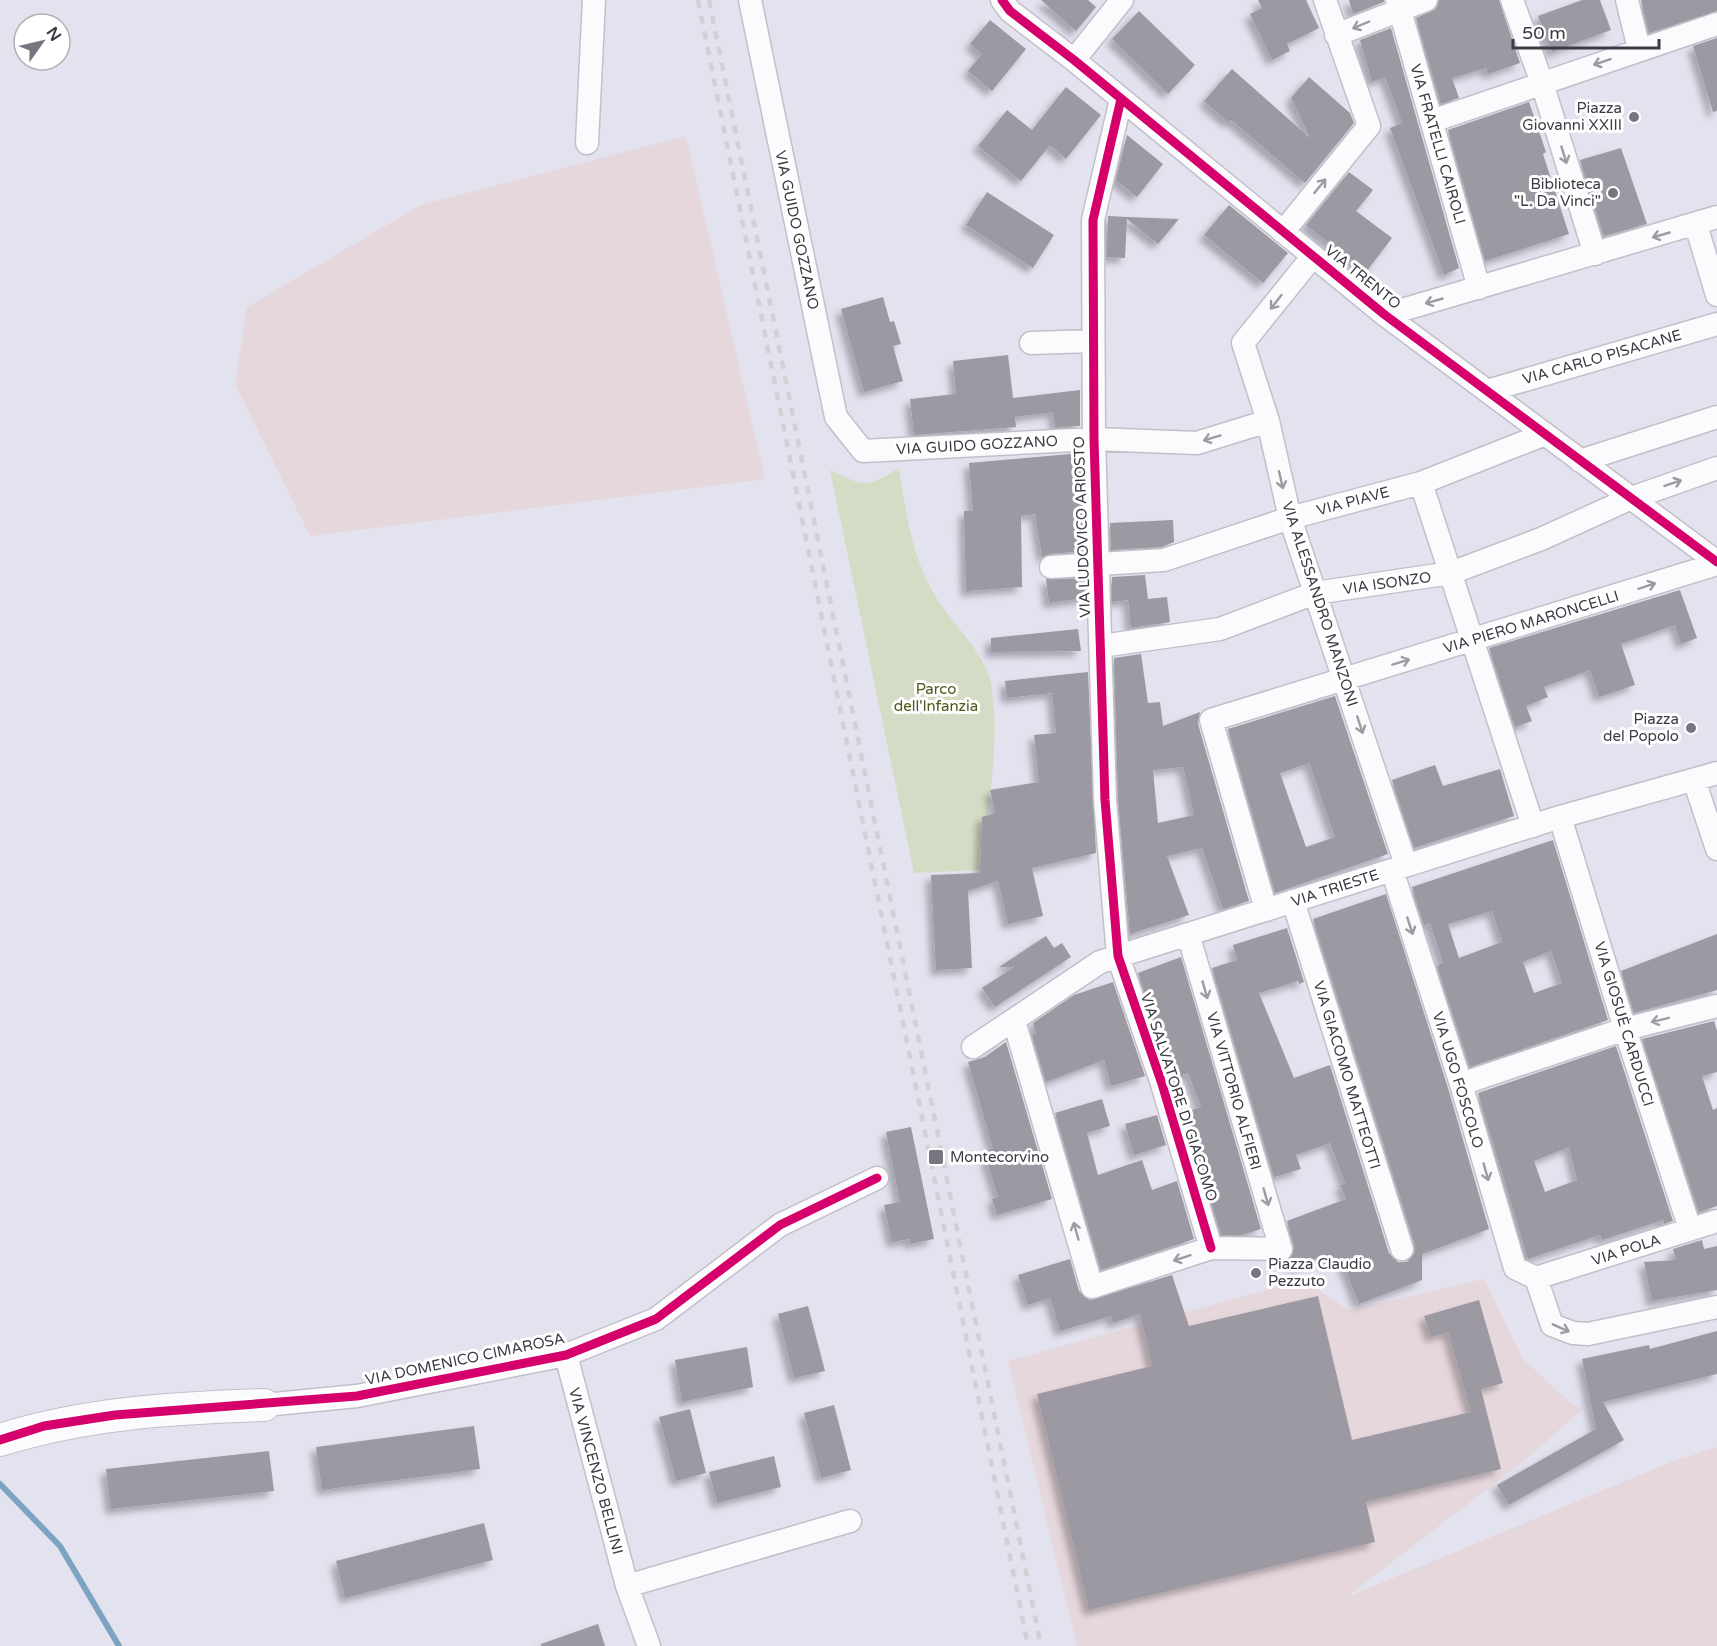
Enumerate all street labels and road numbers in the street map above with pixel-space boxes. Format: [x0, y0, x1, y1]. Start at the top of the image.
street label: VIA FRATELLI CAIROLI [1407, 62, 1469, 226]
street label: VIA GUIDO GOZZANO [771, 149, 823, 311]
street label: VIA TRENTO [1322, 241, 1404, 313]
street label: VIA CARLO PISACANE [1520, 326, 1684, 388]
street label: VIA GUIDO GOZZANO [896, 432, 1058, 458]
street label: VIA LUDOVICO ARIOSTO [1070, 436, 1094, 618]
street label: VIA PIAVE [1315, 483, 1391, 519]
street label: VIA ALESSANDRO MANZONI [1278, 499, 1362, 709]
street label: VIA ISONZO [1342, 568, 1432, 598]
street label: VIA PIERO MARONCELLI [1441, 587, 1621, 657]
street label: VIA TRIESTE [1289, 865, 1381, 911]
street label: VIA GIOSUÈ CARDUCCI [1590, 939, 1658, 1109]
street label: VIA GIACOMO MATTEOTTI [1310, 979, 1384, 1171]
street label: VIA SALVATORE DI GIACOMO [1137, 990, 1221, 1204]
street label: VIA UGO FOSCOLO [1429, 1009, 1487, 1151]
street label: VIA VITTORIO ALFIERI [1203, 1010, 1265, 1172]
street label: VIA POLA [1589, 1230, 1663, 1270]
street label: VIA DOMENICO CIMAROSA [364, 1329, 566, 1389]
street label: VIA VINCENZO BELLINI [565, 1386, 627, 1556]

